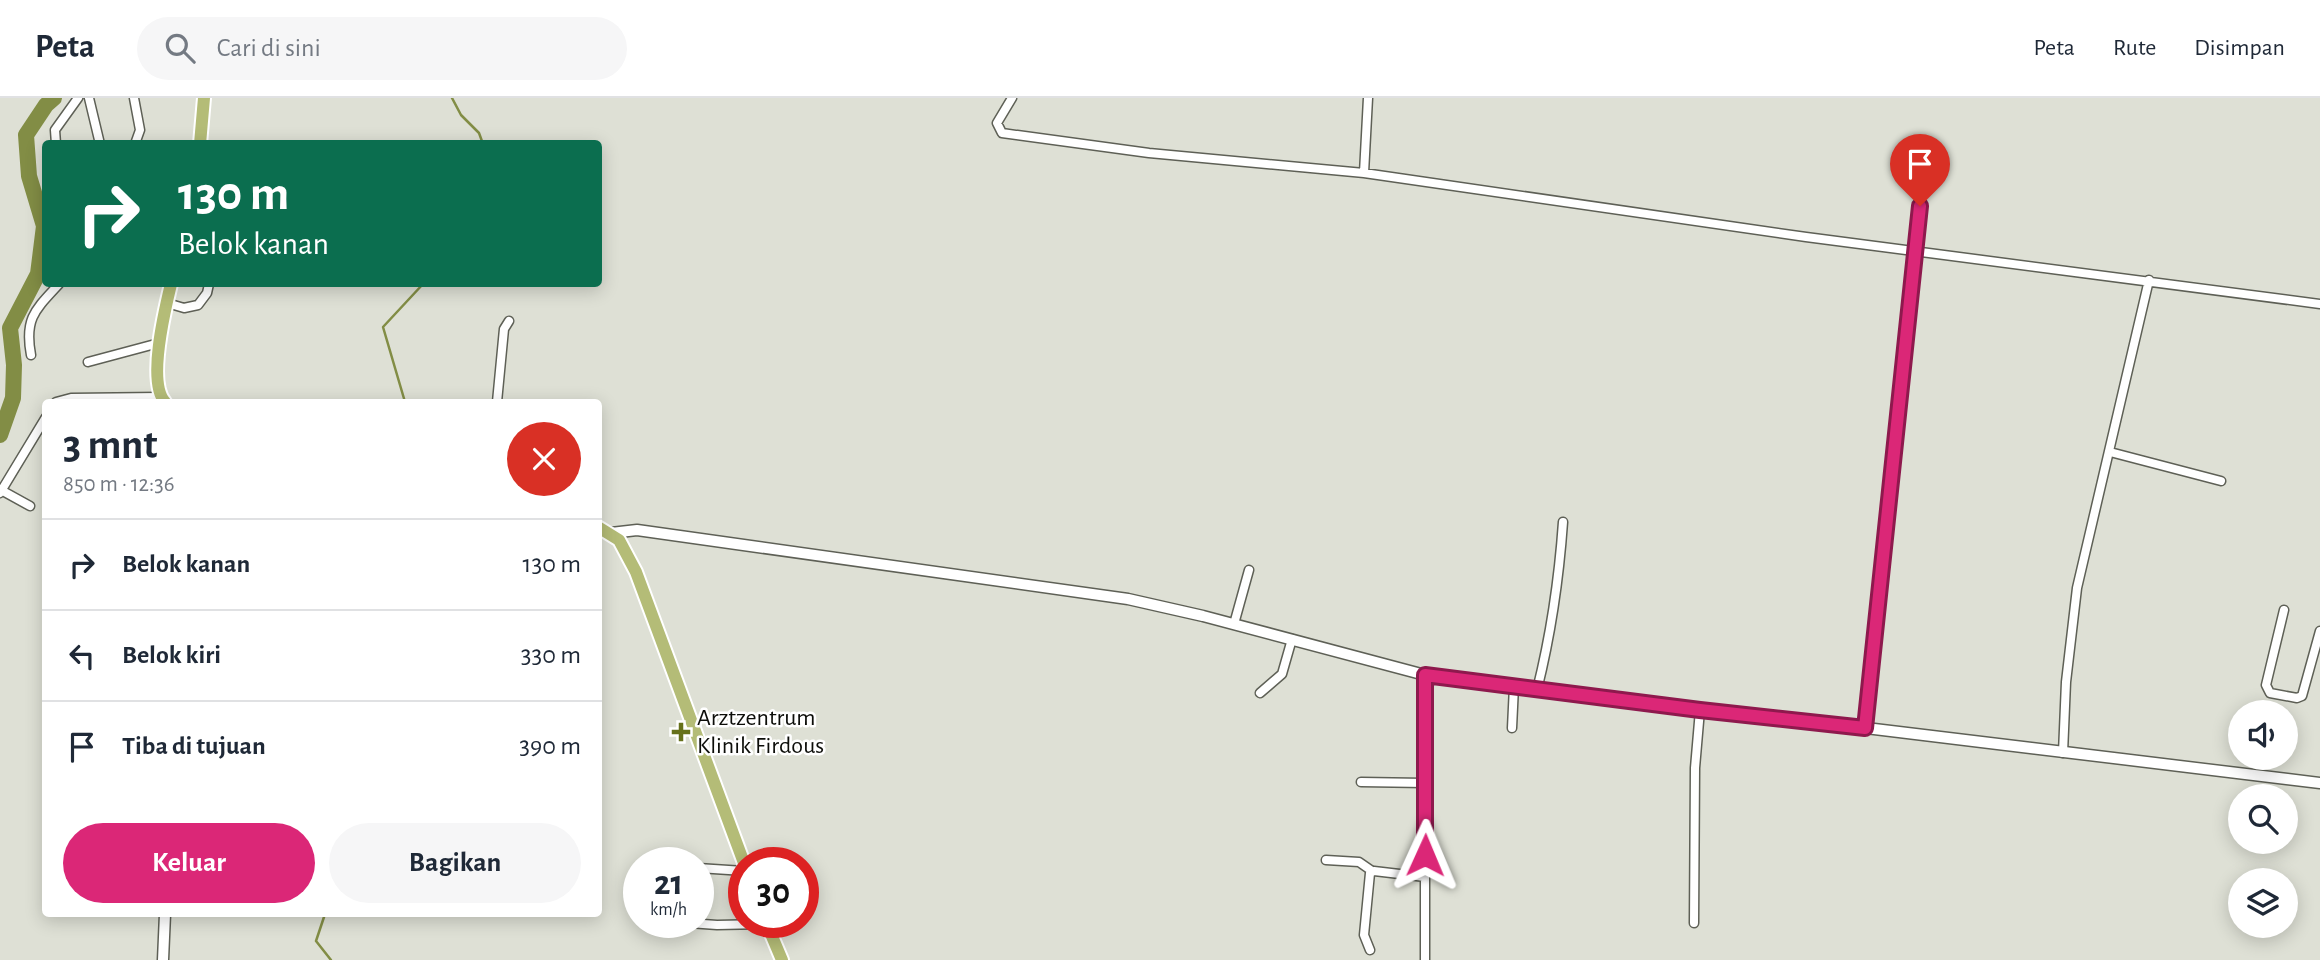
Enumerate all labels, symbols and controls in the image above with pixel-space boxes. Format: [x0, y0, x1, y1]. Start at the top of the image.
search box [137, 17, 627, 80]
icon: search [161, 29, 199, 67]
text: Peta [35, 31, 95, 64]
text: Cari di sini [217, 35, 321, 61]
text: Peta [2034, 36, 2075, 60]
text: Rute [2113, 36, 2156, 60]
text: Disimpan [2194, 36, 2285, 60]
pin [1890, 134, 1950, 206]
icon: arrive [1901, 145, 1939, 183]
icon: right [63, 168, 154, 259]
text: 130 m [178, 170, 289, 219]
text: Belok kanan [178, 228, 329, 260]
button: close [507, 422, 581, 496]
text: 3 mnt [63, 424, 158, 466]
text: 850 m · 12:36 [63, 473, 175, 496]
icon: right [63, 546, 101, 584]
text: Belok kanan [122, 551, 250, 577]
text: 130 m [523, 551, 581, 577]
icon: left [63, 637, 101, 675]
text: Belok kiri [122, 642, 221, 668]
text: 330 m [521, 642, 581, 668]
map controls [2228, 700, 2298, 938]
button: sound [2228, 700, 2298, 770]
place label: Arztzentrum Klinik Firdous [697, 706, 824, 758]
marker: Arztzentrum Klinik Firdous [671, 722, 691, 742]
icon: arrive [63, 728, 101, 766]
text: Tiba di tujuan [122, 733, 266, 759]
text: 390 m [519, 733, 581, 759]
button: search [2228, 784, 2298, 854]
position arrow [1388, 818, 1462, 892]
button: Keluar [63, 823, 315, 903]
button: Bagikan [329, 823, 581, 903]
speed limit sign: 30 [728, 847, 819, 938]
text: 21 [654, 866, 683, 901]
button: layers [2228, 868, 2298, 938]
text: km/h [650, 901, 687, 919]

